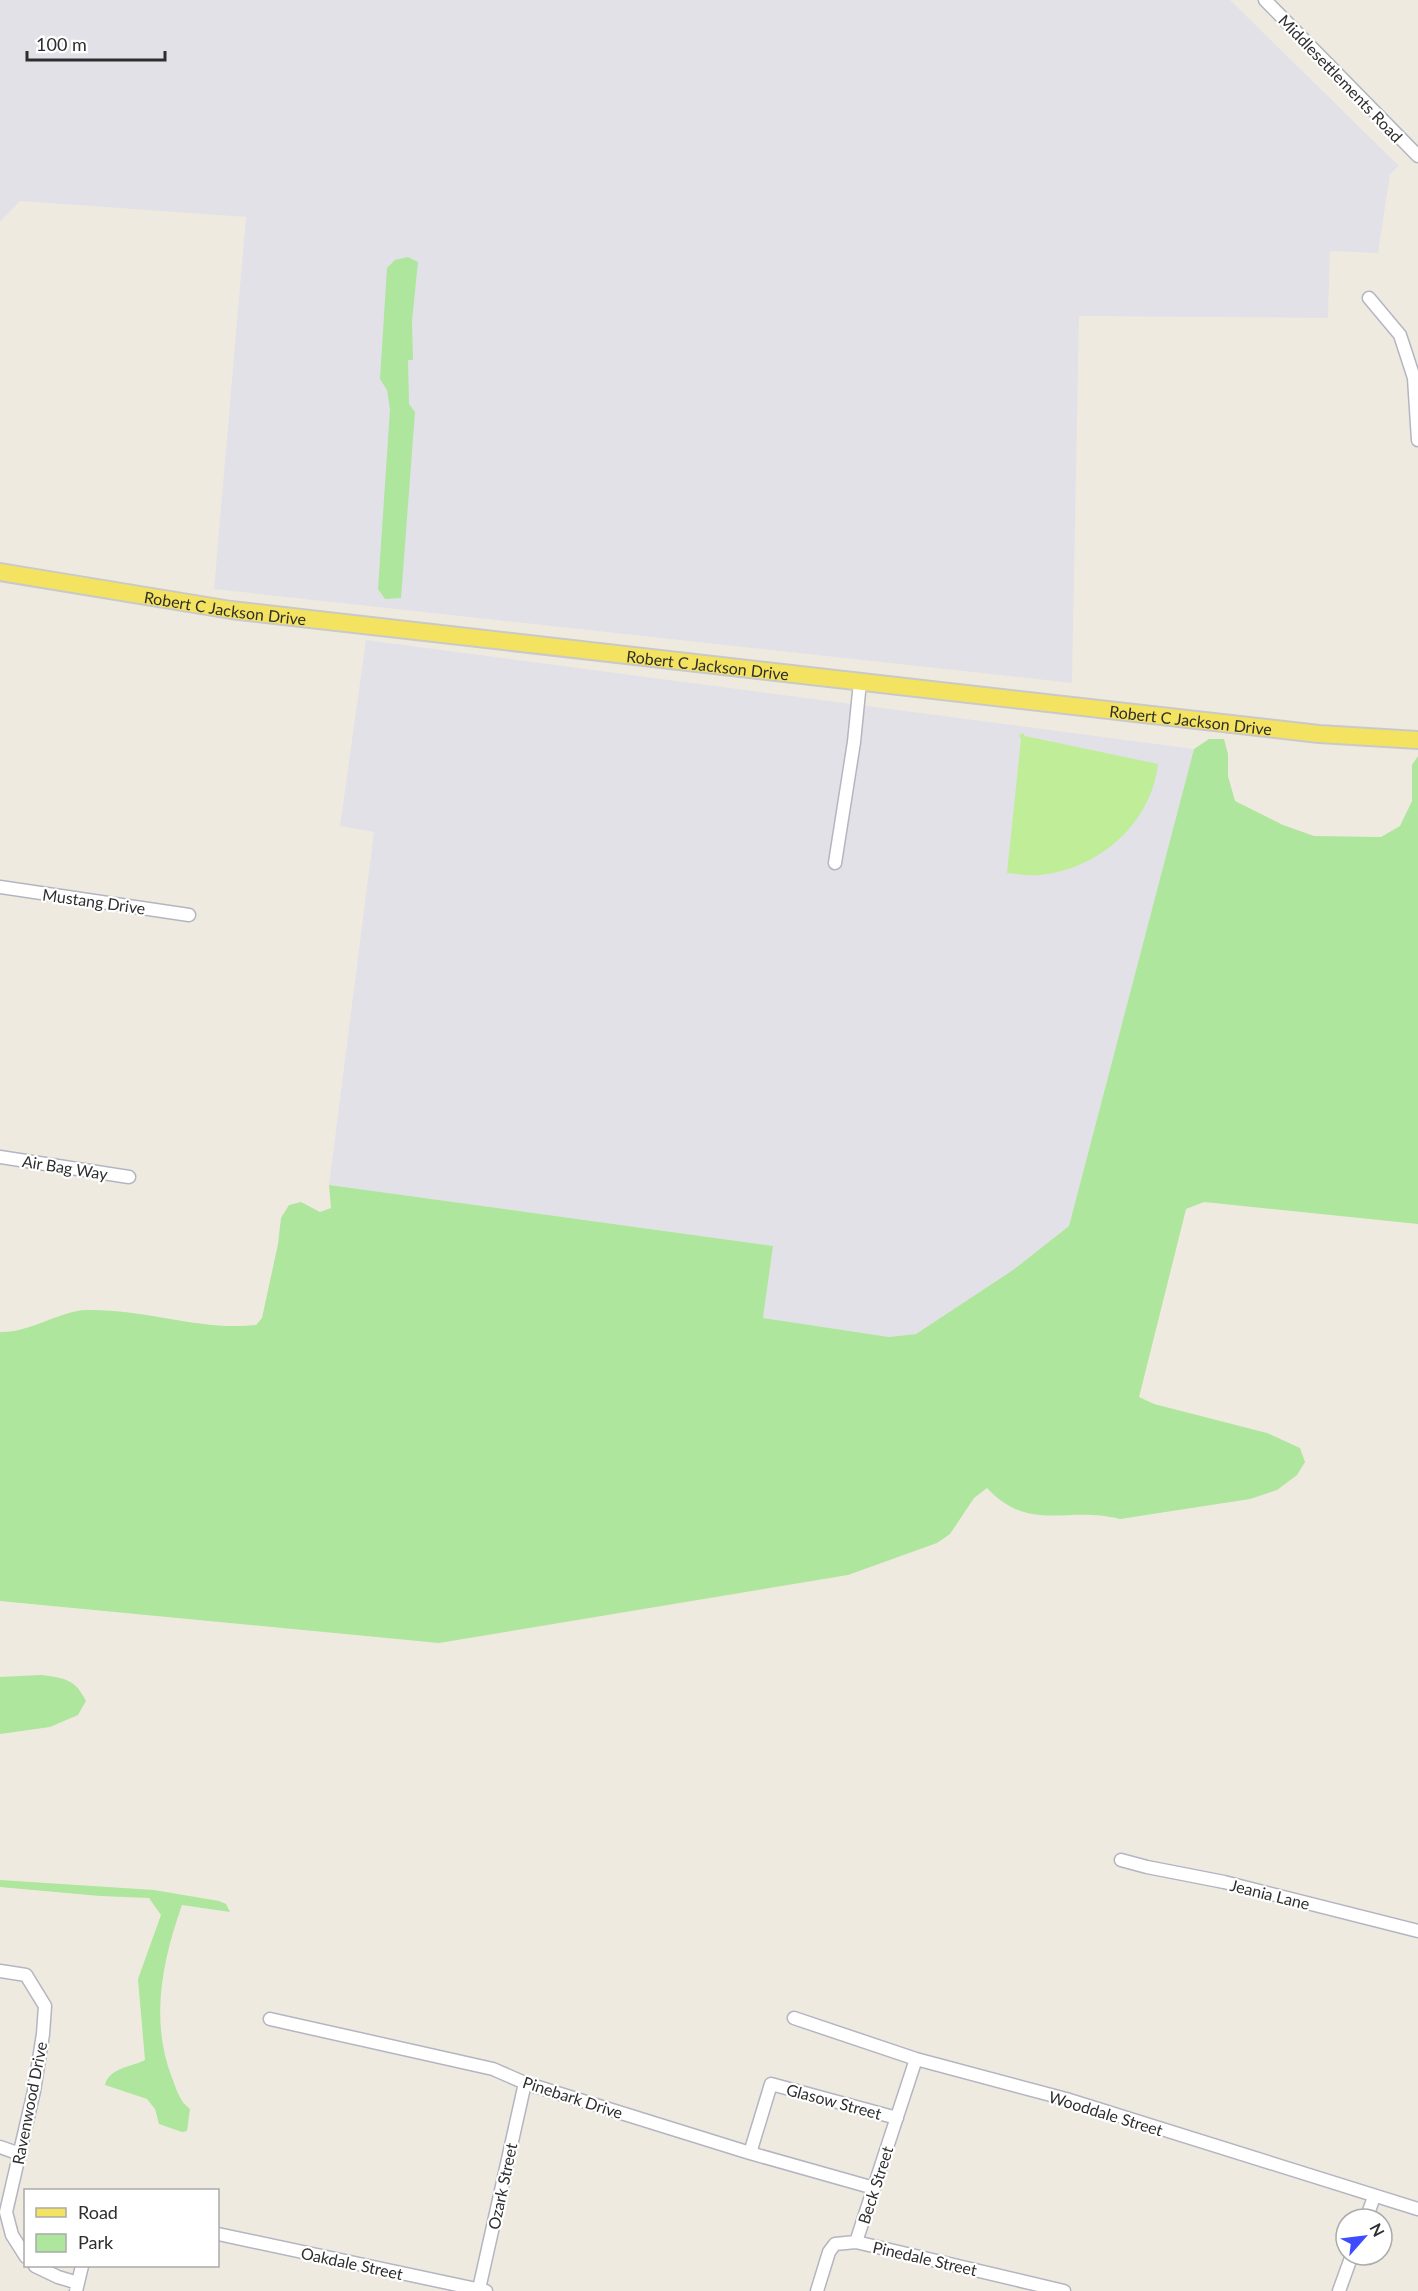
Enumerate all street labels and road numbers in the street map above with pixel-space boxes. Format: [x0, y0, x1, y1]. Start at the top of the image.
street label: Middlesettlements Road [1275, 10, 1407, 146]
street label: Robert C Jackson Drive [143, 586, 307, 628]
street label: Robert C Jackson Drive [626, 646, 790, 683]
street label: Robert C Jackson Drive [1108, 701, 1273, 738]
street label: Mustang Drive [41, 884, 147, 918]
street label: Air Bag Way [21, 1151, 110, 1183]
street label: Jeania Lane [1228, 1875, 1312, 1913]
street label: Ravenwood Drive [8, 2040, 50, 2166]
street label: Pinebark Drive [521, 2072, 625, 2122]
street label: Glasow Street [784, 2079, 884, 2123]
street label: Wooddale Street [1047, 2087, 1166, 2139]
street label: Ozark Street [484, 2141, 520, 2231]
street label: Beck Street [854, 2143, 897, 2226]
street label: Pinedale Street [871, 2237, 979, 2279]
street label: Oakdale Street [299, 2243, 405, 2283]

